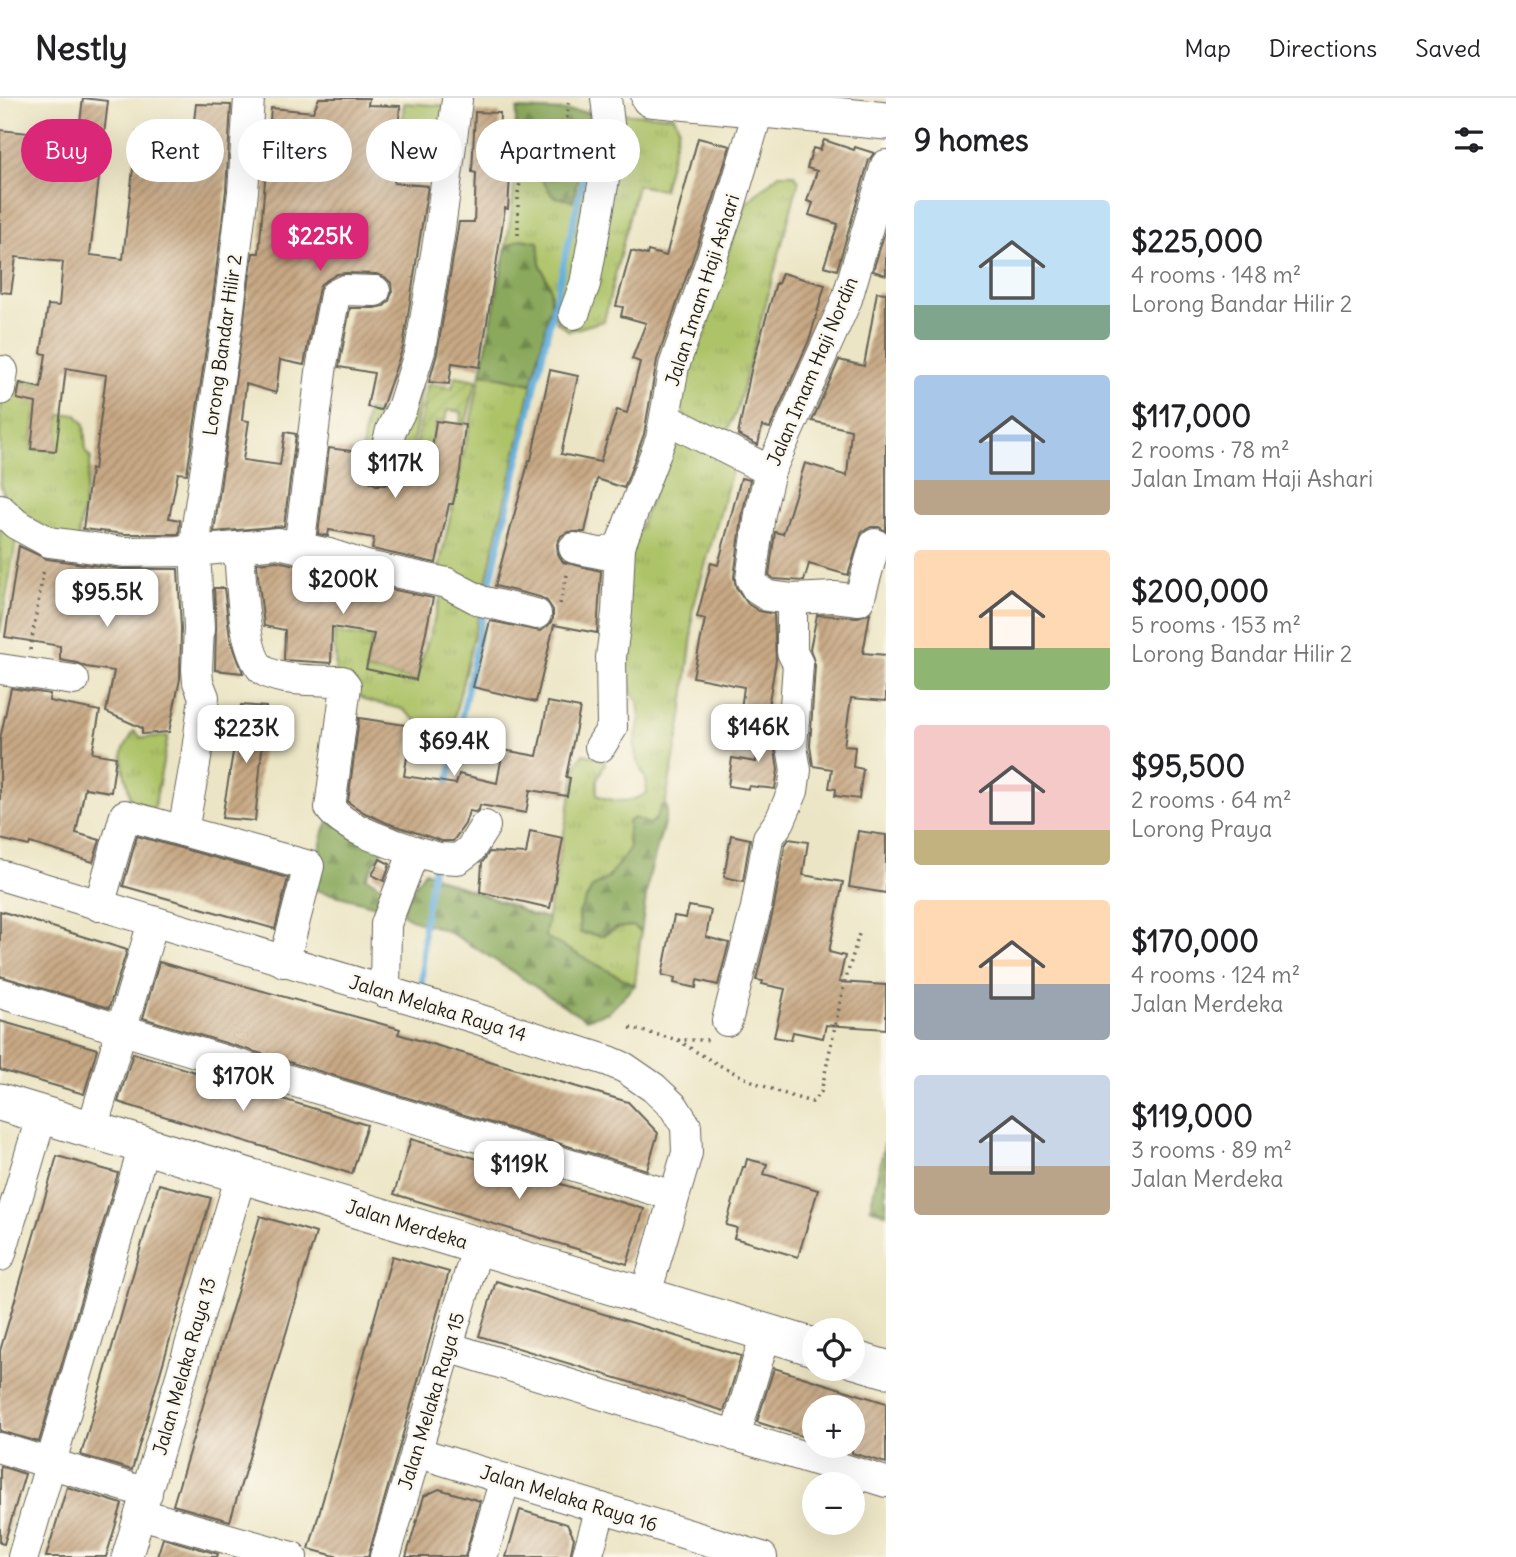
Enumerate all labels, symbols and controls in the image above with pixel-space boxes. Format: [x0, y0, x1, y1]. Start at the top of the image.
text: Nestly [35, 27, 128, 69]
text: Map [1184, 33, 1231, 63]
text: Directions [1269, 33, 1377, 63]
text: Saved [1415, 33, 1481, 63]
chip: Buy [21, 119, 112, 182]
chip: Rent [126, 119, 224, 182]
chip: Filters [238, 119, 352, 182]
chip: New [366, 119, 462, 182]
chip: Apartment [476, 119, 640, 182]
text: 9 homes [914, 121, 1029, 159]
icon: filters [1450, 121, 1488, 159]
street label: Jalan Imam Haji Ashari [660, 191, 744, 389]
pin: $225K [271, 214, 369, 273]
text: $225K [287, 221, 353, 250]
text: $225,000 [1131, 222, 1263, 260]
icon: home [970, 228, 1054, 312]
street label: Lorong Bandar Hilir 2 [197, 253, 247, 437]
text: 4 rooms · 148 m² [1131, 260, 1301, 289]
street label: Jalan Imam Haji Nordin [761, 273, 863, 469]
text: Lorong Bandar Hilir 2 [1131, 289, 1352, 318]
text: $117,000 [1131, 397, 1251, 435]
icon: home [970, 403, 1054, 487]
text: 2 rooms · 78 m² [1131, 435, 1290, 464]
pin: $117K [346, 440, 444, 500]
text: $117K [367, 448, 423, 477]
text: Jalan Imam Haji Ashari [1131, 464, 1373, 493]
pin: $200K [294, 556, 392, 616]
text: $200K [308, 564, 378, 593]
pin: $95.5K [50, 570, 164, 629]
text: $200,000 [1131, 572, 1269, 610]
text: $95.5K [71, 577, 143, 606]
icon: home [970, 578, 1054, 662]
text: 5 rooms · 153 m² [1131, 610, 1301, 639]
text: Lorong Bandar Hilir 2 [1131, 639, 1352, 668]
pin: $146K [709, 704, 807, 764]
pin: $223K [197, 706, 295, 765]
text: $146K [727, 712, 789, 741]
text: $223K [213, 713, 279, 742]
pin: $69.4K [397, 718, 511, 778]
text: $69.4K [419, 726, 489, 755]
text: $95,500 [1131, 747, 1245, 785]
icon: home [970, 753, 1054, 837]
text: 2 rooms · 64 m² [1131, 785, 1292, 814]
text: Lorong Praya [1131, 814, 1272, 843]
text: $170,000 [1131, 922, 1259, 960]
icon: home [970, 928, 1054, 1012]
text: 4 rooms · 124 m² [1131, 960, 1300, 989]
street label: Jalan Melaka Raya 14 [346, 970, 530, 1046]
text: Jalan Merdeka [1131, 989, 1283, 1018]
pin: $170K [194, 1054, 292, 1113]
text: $170K [212, 1061, 274, 1090]
text: $119,000 [1131, 1097, 1253, 1135]
icon: home [970, 1103, 1054, 1187]
text: 3 rooms · 89 m² [1131, 1135, 1292, 1164]
pin: $119K [470, 1142, 568, 1201]
text: $119K [490, 1149, 548, 1178]
text: Jalan Merdeka [1131, 1164, 1283, 1193]
street label: Jalan Merdeka [343, 1194, 471, 1254]
street label: Jalan Melaka Raya 13 [147, 1274, 221, 1458]
street label: Jalan Melaka Raya 15 [393, 1310, 469, 1492]
map controls [802, 1318, 865, 1535]
button: locate [802, 1318, 865, 1381]
button: + [802, 1395, 865, 1458]
street label: Jalan Melaka Raya 16 [477, 1460, 661, 1536]
button: − [802, 1472, 865, 1535]

